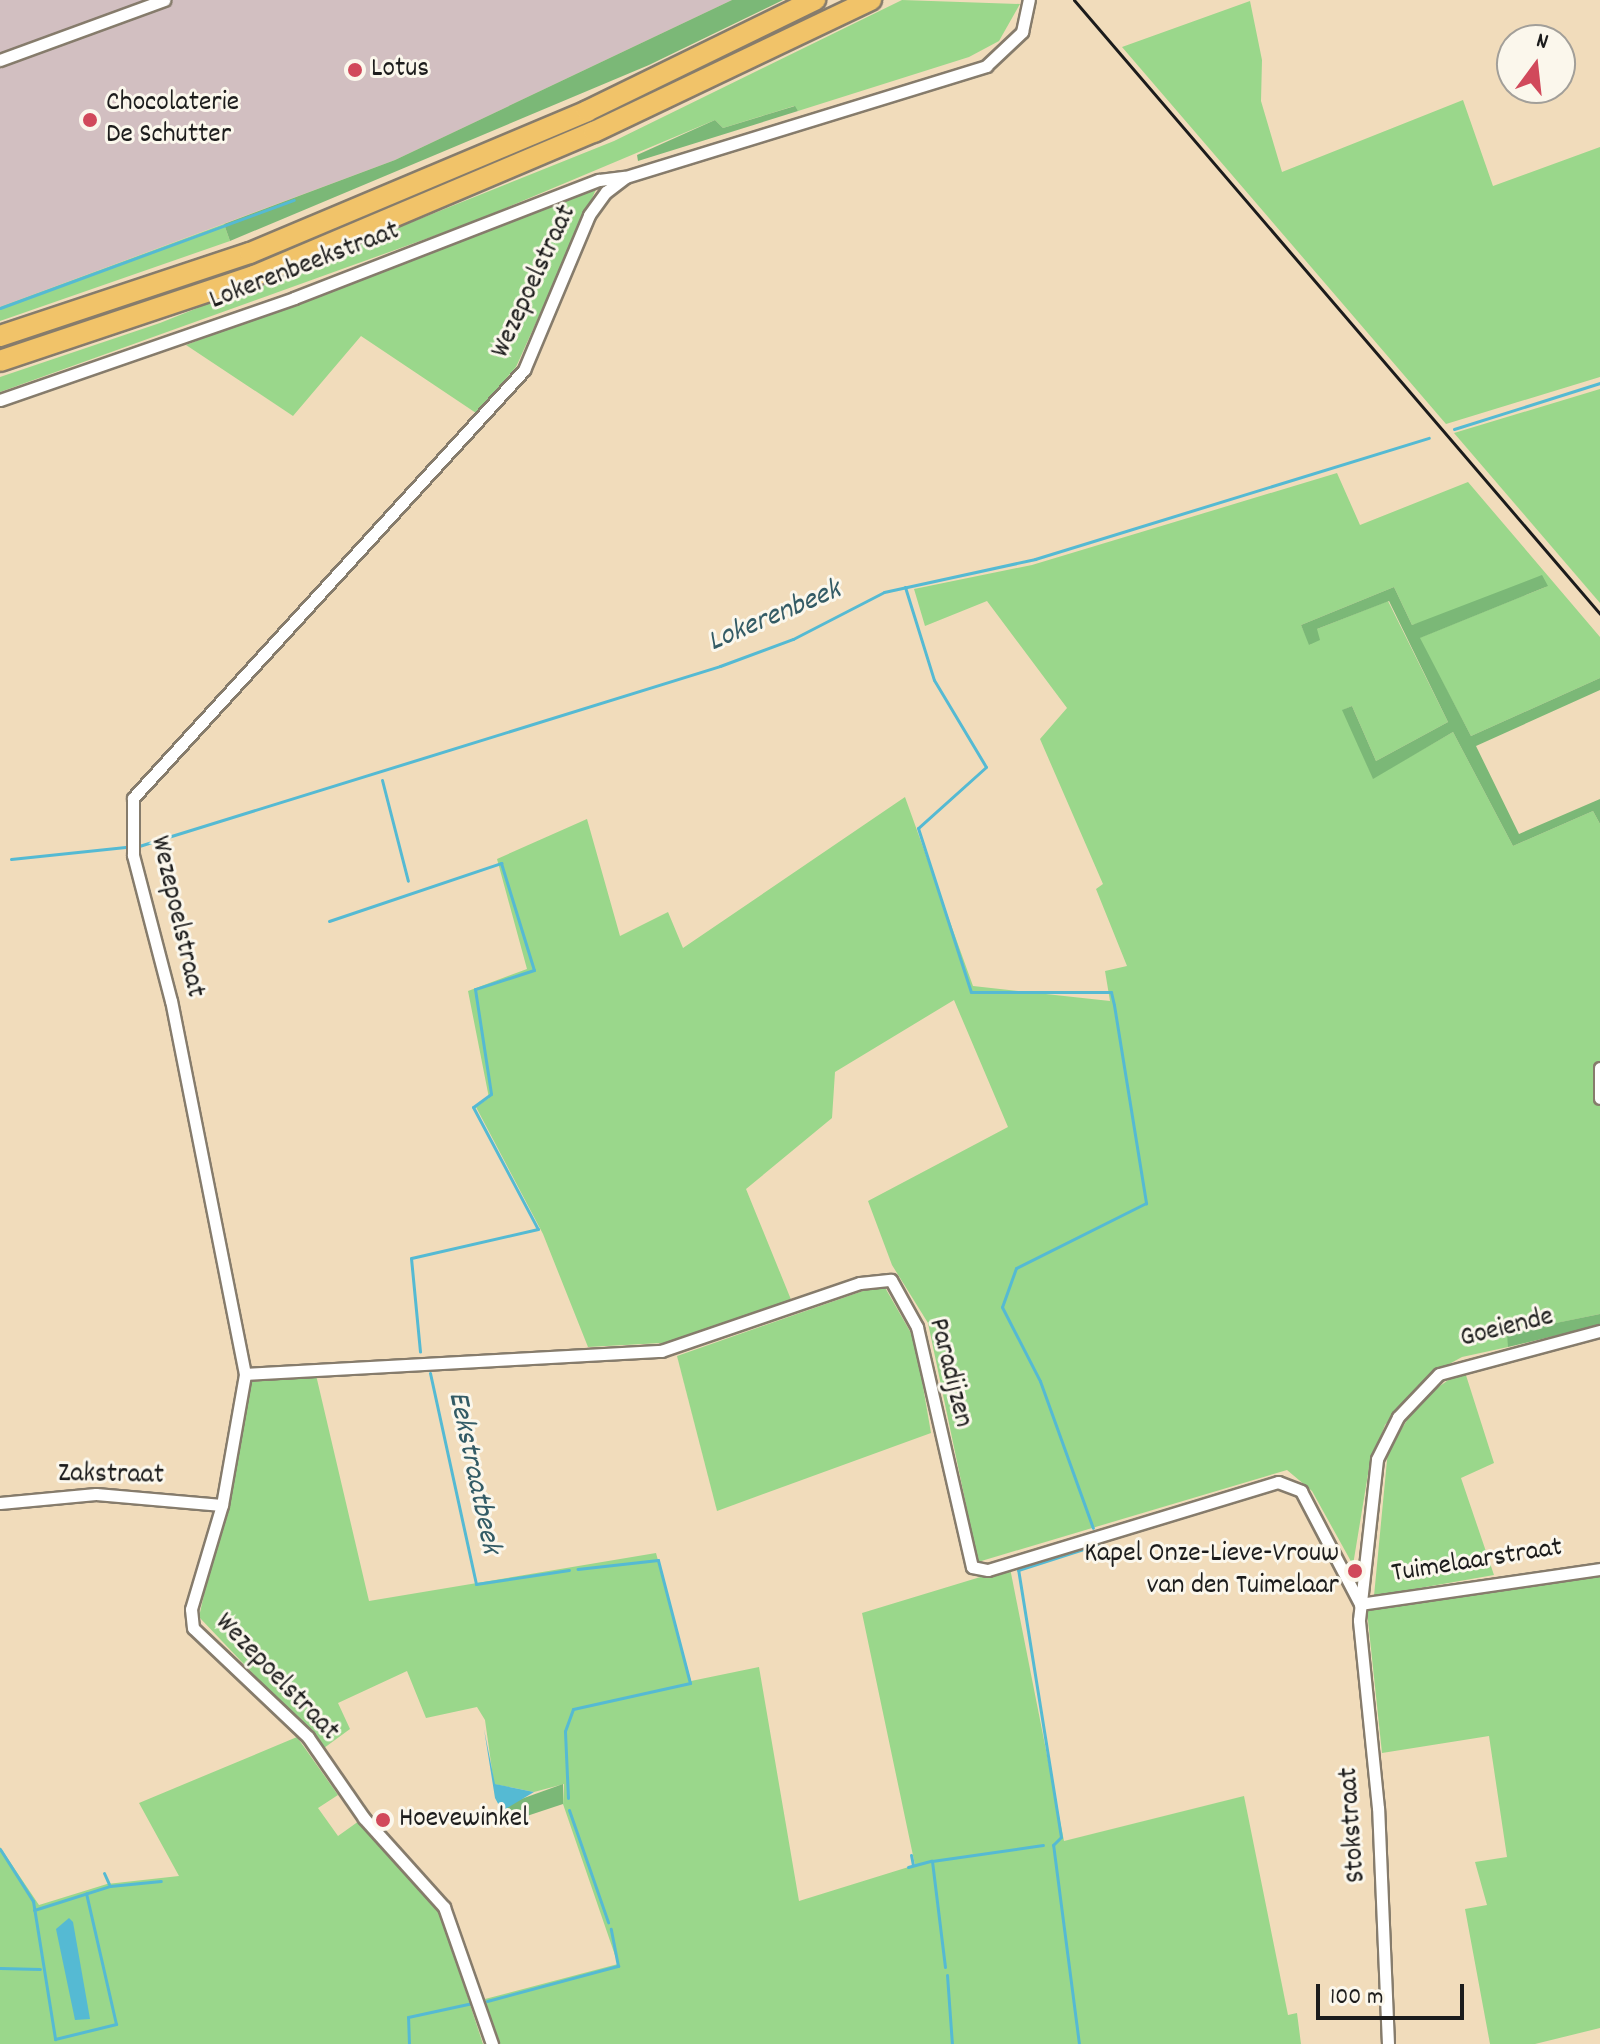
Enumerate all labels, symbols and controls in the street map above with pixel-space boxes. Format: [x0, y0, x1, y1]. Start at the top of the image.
north arrow [1496, 24, 1576, 104]
text: N [1533, 26, 1551, 59]
place label: Lotus [371, 53, 429, 87]
marker: Lotus [346, 61, 364, 79]
place label: Chocolaterie De Schutter [106, 87, 239, 153]
marker: Chocolaterie De Schutter [81, 111, 99, 129]
street label: Wezepoelstraat [485, 200, 585, 364]
street label: Lokerenbeekstraat [205, 215, 405, 319]
water label: Lokerenbeek [703, 574, 847, 662]
street label: Wezepoelstraat [141, 833, 211, 1001]
street label: Goeiende [1457, 1301, 1557, 1357]
street label: Paradijzen [919, 1315, 979, 1431]
water label: Eekstraatbeek [437, 1389, 507, 1557]
street label: Zakstraat [58, 1458, 164, 1494]
street label: Tuimelaarstraat [1389, 1532, 1565, 1592]
place label: Kapel Onze-Lieve-Vrouw van den Tuimelaar [1084, 1538, 1339, 1604]
marker: Kapel Onze-Lieve-Vrouw van den Tuimelaar [1346, 1562, 1364, 1580]
street label: Wezepoelstraat [207, 1607, 345, 1749]
street label: Stokstraat [1333, 1766, 1375, 1884]
place label: Hoevewinkel [399, 1803, 529, 1837]
marker: Hoevewinkel [374, 1811, 392, 1829]
scale bar [1320, 1968, 1468, 2018]
text: 100 m [1330, 1981, 1383, 2015]

